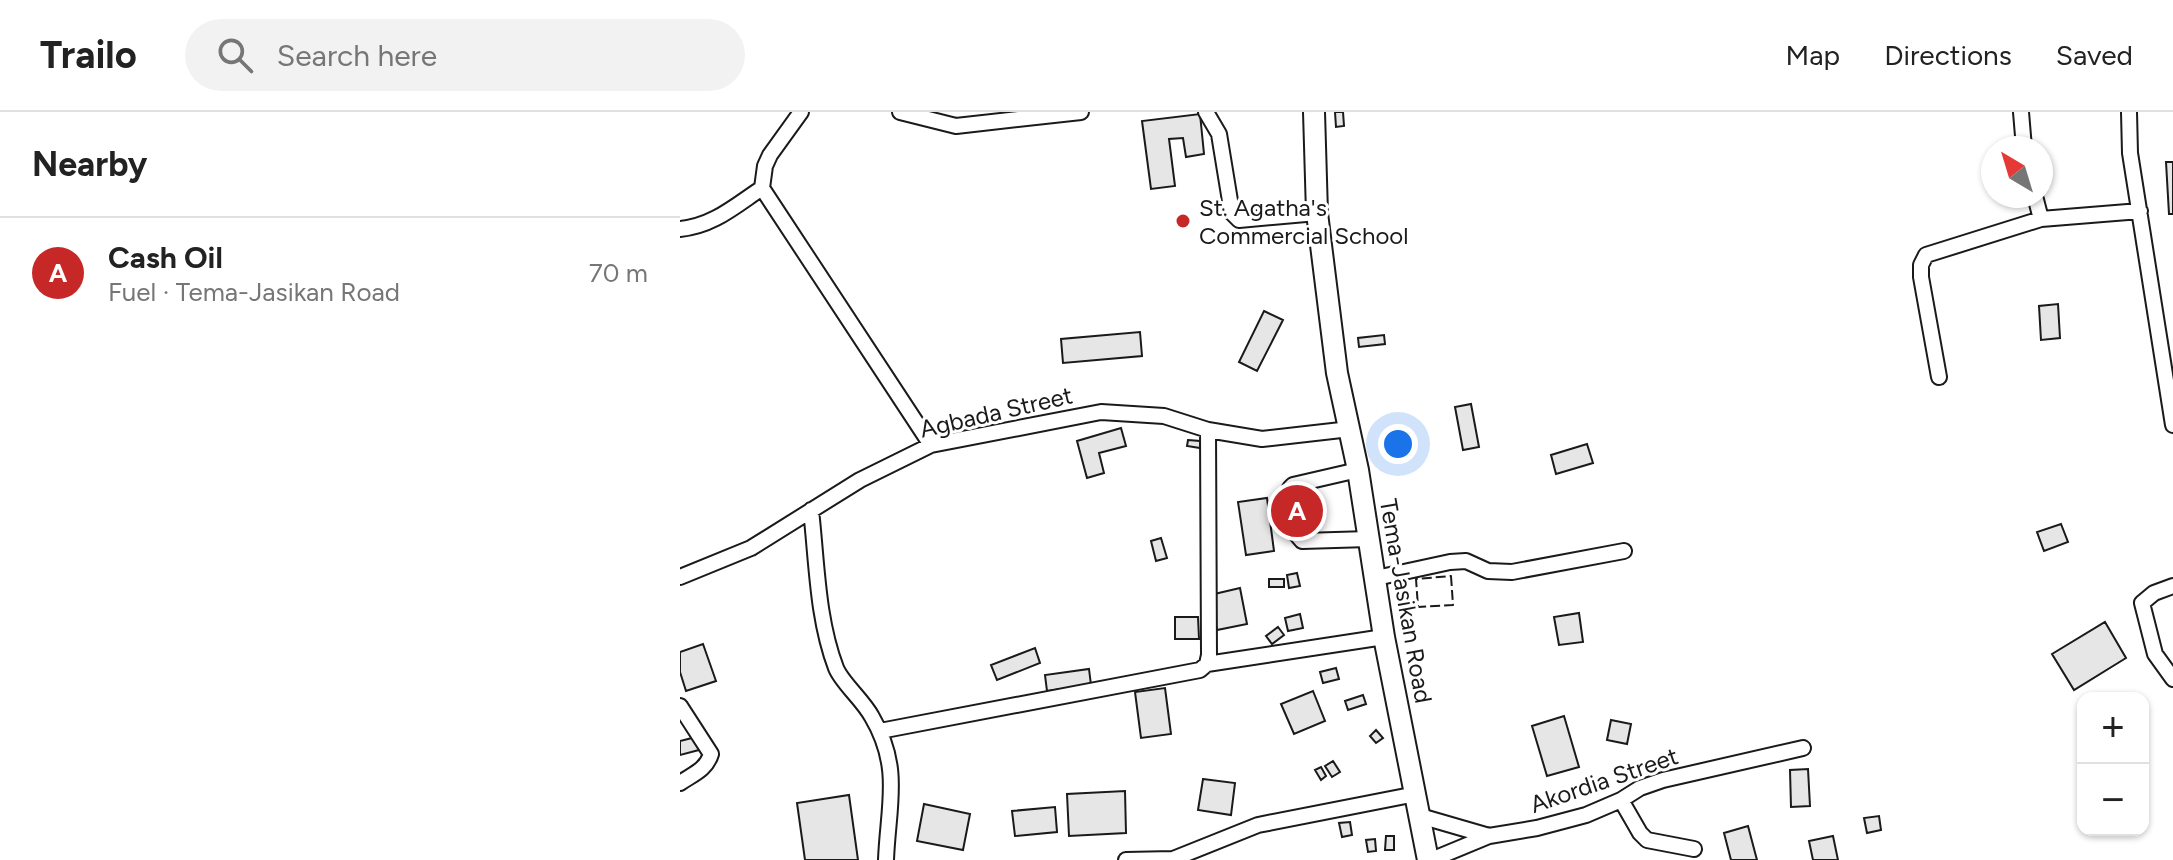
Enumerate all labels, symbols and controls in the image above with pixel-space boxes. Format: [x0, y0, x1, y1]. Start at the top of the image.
search box [185, 19, 745, 91]
text: Trailo [40, 32, 137, 78]
icon: search [213, 33, 257, 77]
text: Search here [277, 37, 437, 74]
text: Map [1786, 38, 1840, 72]
text: Directions [1884, 38, 2012, 72]
text: Saved [2056, 38, 2133, 72]
north arrow [1981, 136, 2053, 208]
text: Nearby [32, 144, 147, 185]
place label: St. Agatha's Commercial School [1199, 193, 1409, 250]
marker: St. Agatha's Commercial School [1174, 212, 1192, 230]
text: Cash Oil [108, 239, 223, 276]
text: A [49, 257, 67, 289]
text: 70 m [589, 257, 648, 289]
text: Fuel · Tema-Jasikan Road [108, 276, 400, 308]
street label: Agbada Street [917, 380, 1075, 444]
your location [1378, 424, 1418, 464]
pin: A [1271, 481, 1323, 541]
street label: Tema-Jasikan Road [1374, 497, 1438, 705]
map controls [2077, 692, 2149, 836]
button: + [2077, 692, 2149, 764]
street label: Akordia Street [1526, 741, 1682, 819]
button: − [2077, 764, 2149, 836]

